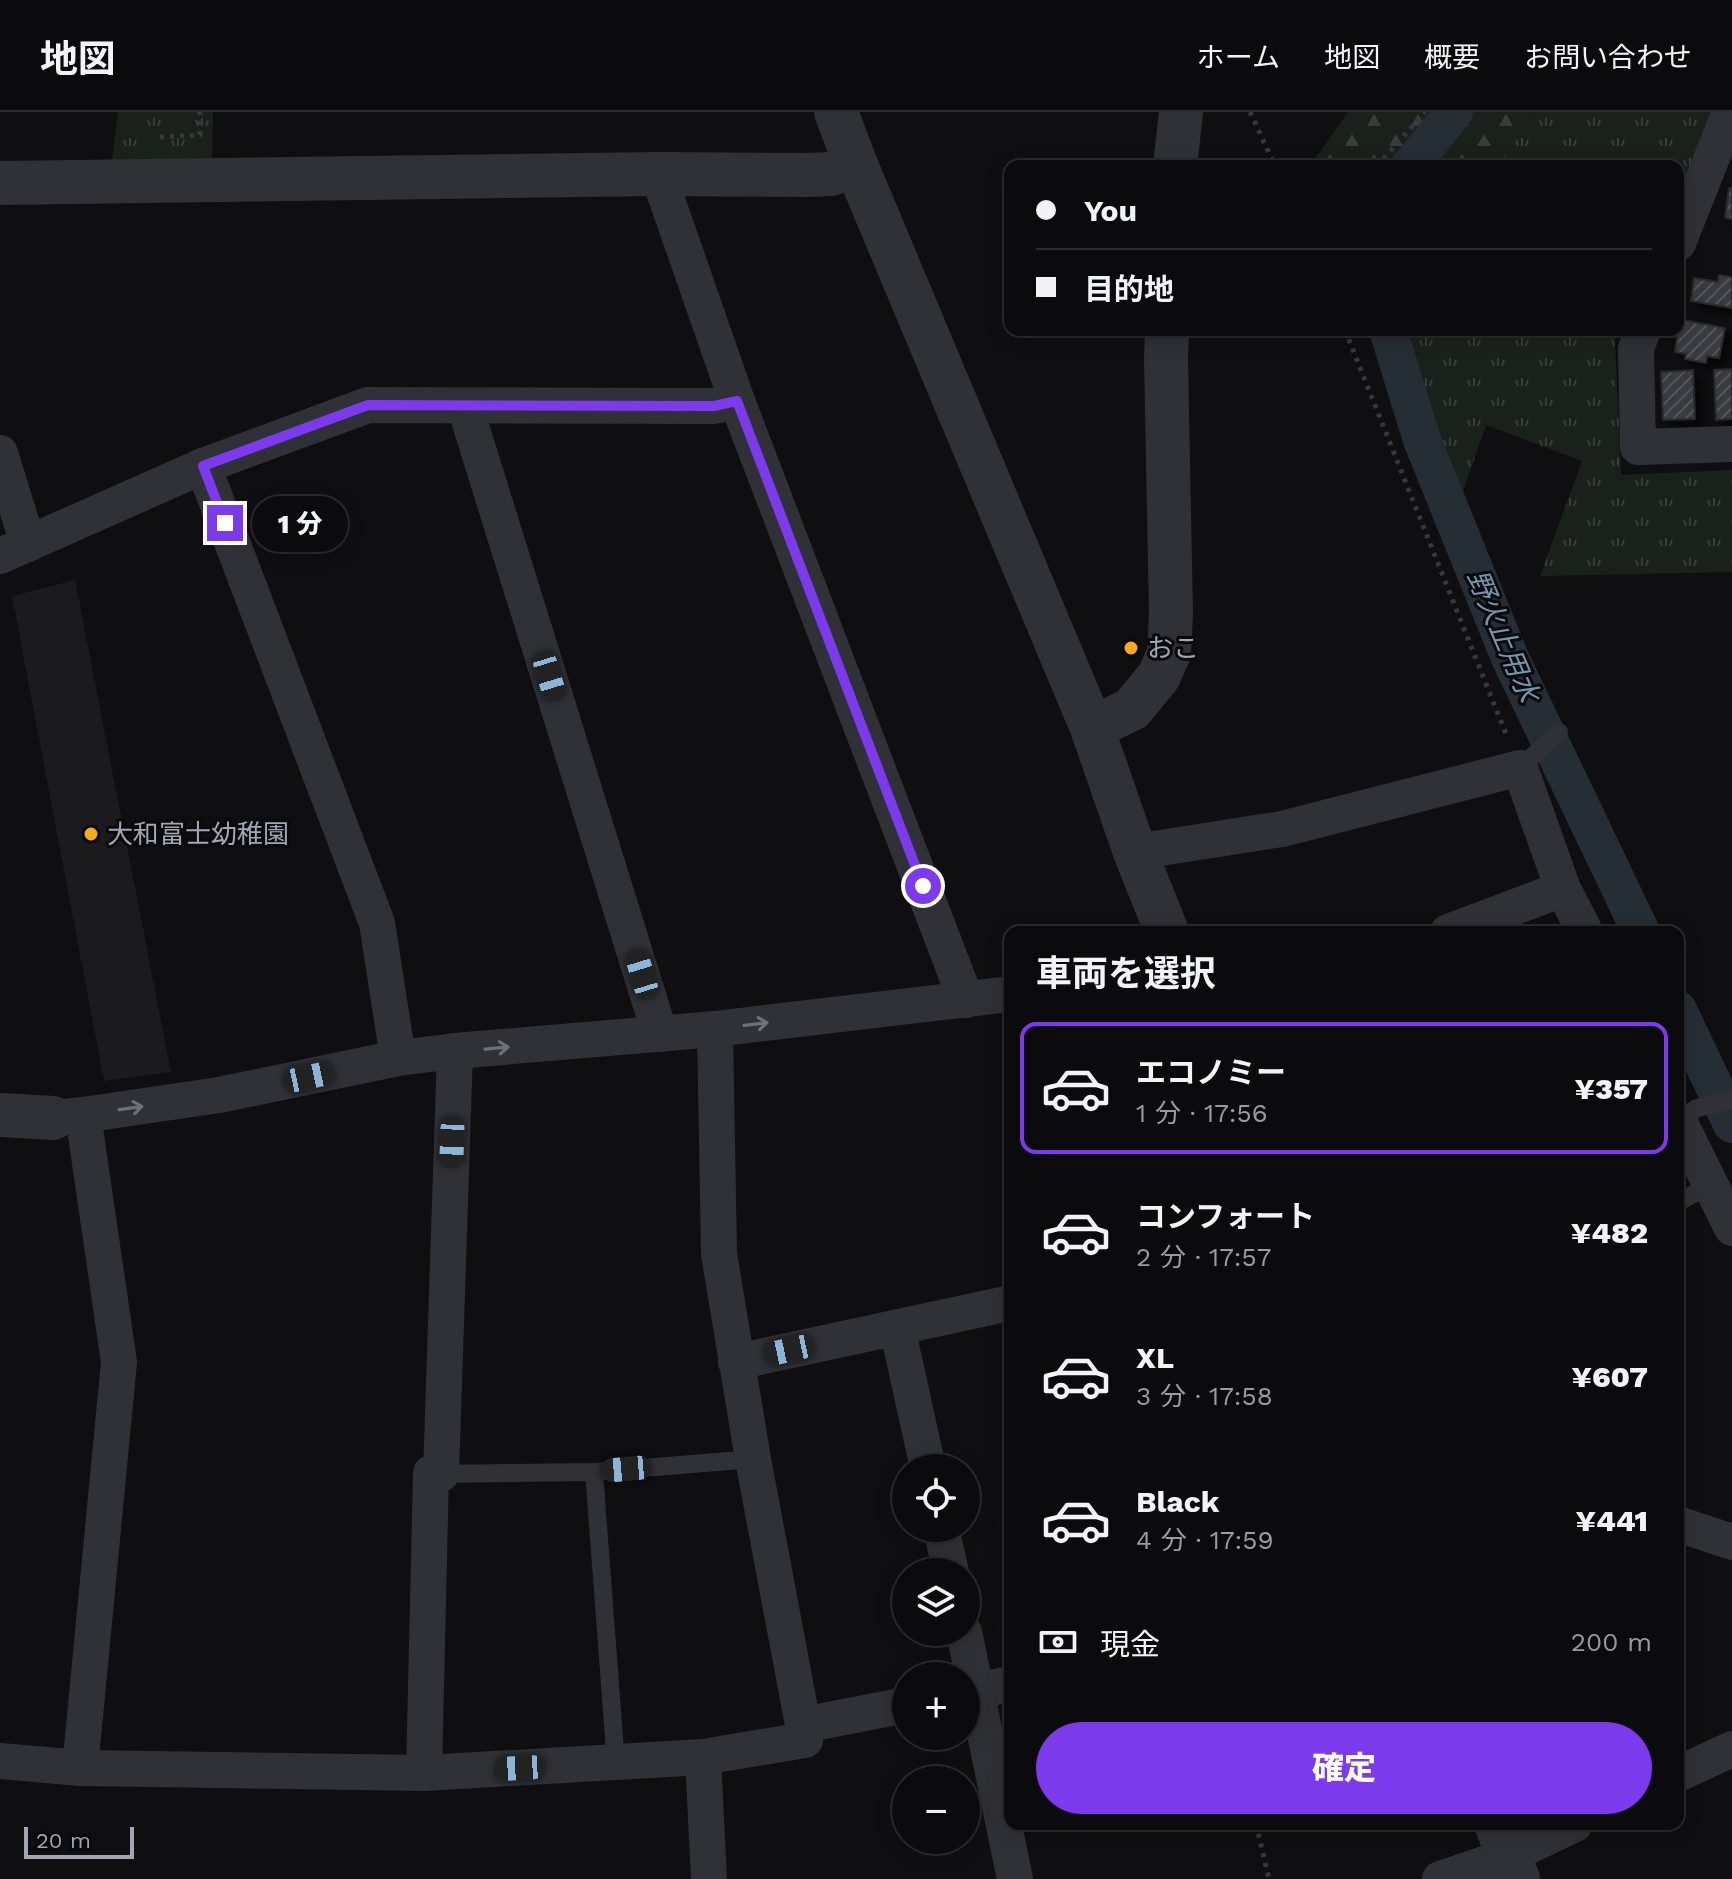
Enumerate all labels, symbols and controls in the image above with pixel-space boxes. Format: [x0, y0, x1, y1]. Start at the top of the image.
text: 地図 [40, 37, 116, 81]
text: ホーム [1197, 41, 1280, 74]
text: 地図 [1324, 41, 1380, 74]
text: 概要 [1424, 41, 1480, 74]
text: お問い合わせ [1524, 41, 1692, 74]
text: You [1084, 193, 1137, 228]
text: 目的地 [1084, 272, 1174, 307]
callout: 1 分 [253, 495, 349, 551]
route end [207, 505, 243, 541]
text: 1 分 [278, 509, 322, 539]
water label: 野火止用水 [1460, 565, 1547, 710]
place label: おこ [1147, 633, 1199, 663]
marker: おこ [1122, 639, 1140, 657]
car [531, 650, 567, 702]
place label: 大和富士幼稚園 [107, 819, 289, 849]
marker: 大和富士幼稚園 [82, 825, 100, 843]
route start [905, 868, 941, 904]
car [624, 948, 660, 1000]
text: 車両を選択 [1036, 953, 1216, 995]
one-way arrow [742, 1017, 769, 1032]
one-way arrow [483, 1040, 510, 1055]
icon: car [1040, 1052, 1112, 1124]
text: エコノミー [1136, 1055, 1286, 1090]
car [283, 1060, 335, 1094]
text: ¥357 [1575, 1071, 1648, 1106]
text: 1 分 · 17:56 [1136, 1098, 1267, 1128]
one-way arrow [117, 1100, 143, 1115]
car [439, 1118, 465, 1166]
icon: car [1040, 1196, 1112, 1268]
text: コンフォート [1136, 1199, 1315, 1234]
text: ¥482 [1571, 1215, 1648, 1250]
text: 2 分 · 17:57 [1136, 1242, 1271, 1272]
car [763, 1333, 815, 1367]
icon: car [1040, 1340, 1112, 1412]
text: XL [1136, 1340, 1174, 1375]
text: ¥607 [1572, 1359, 1648, 1394]
text: 3 分 · 17:58 [1136, 1381, 1273, 1411]
map controls [892, 1454, 980, 1854]
button: locate [892, 1454, 980, 1542]
car [601, 1455, 651, 1483]
icon: car [1040, 1484, 1112, 1556]
text: Black [1136, 1484, 1220, 1519]
text: ¥441 [1575, 1503, 1648, 1538]
text: 4 分 · 17:59 [1136, 1525, 1273, 1555]
button: layers [892, 1558, 980, 1646]
icon: cash [1036, 1620, 1080, 1664]
text: 現金 [1100, 1627, 1160, 1662]
text: 200 m [1571, 1627, 1652, 1657]
button: + [892, 1662, 980, 1750]
button: 確定 [1036, 1722, 1652, 1814]
car [495, 1755, 545, 1781]
button: − [892, 1766, 980, 1854]
scale bar [24, 1823, 134, 1859]
text: 20 m [36, 1828, 91, 1853]

